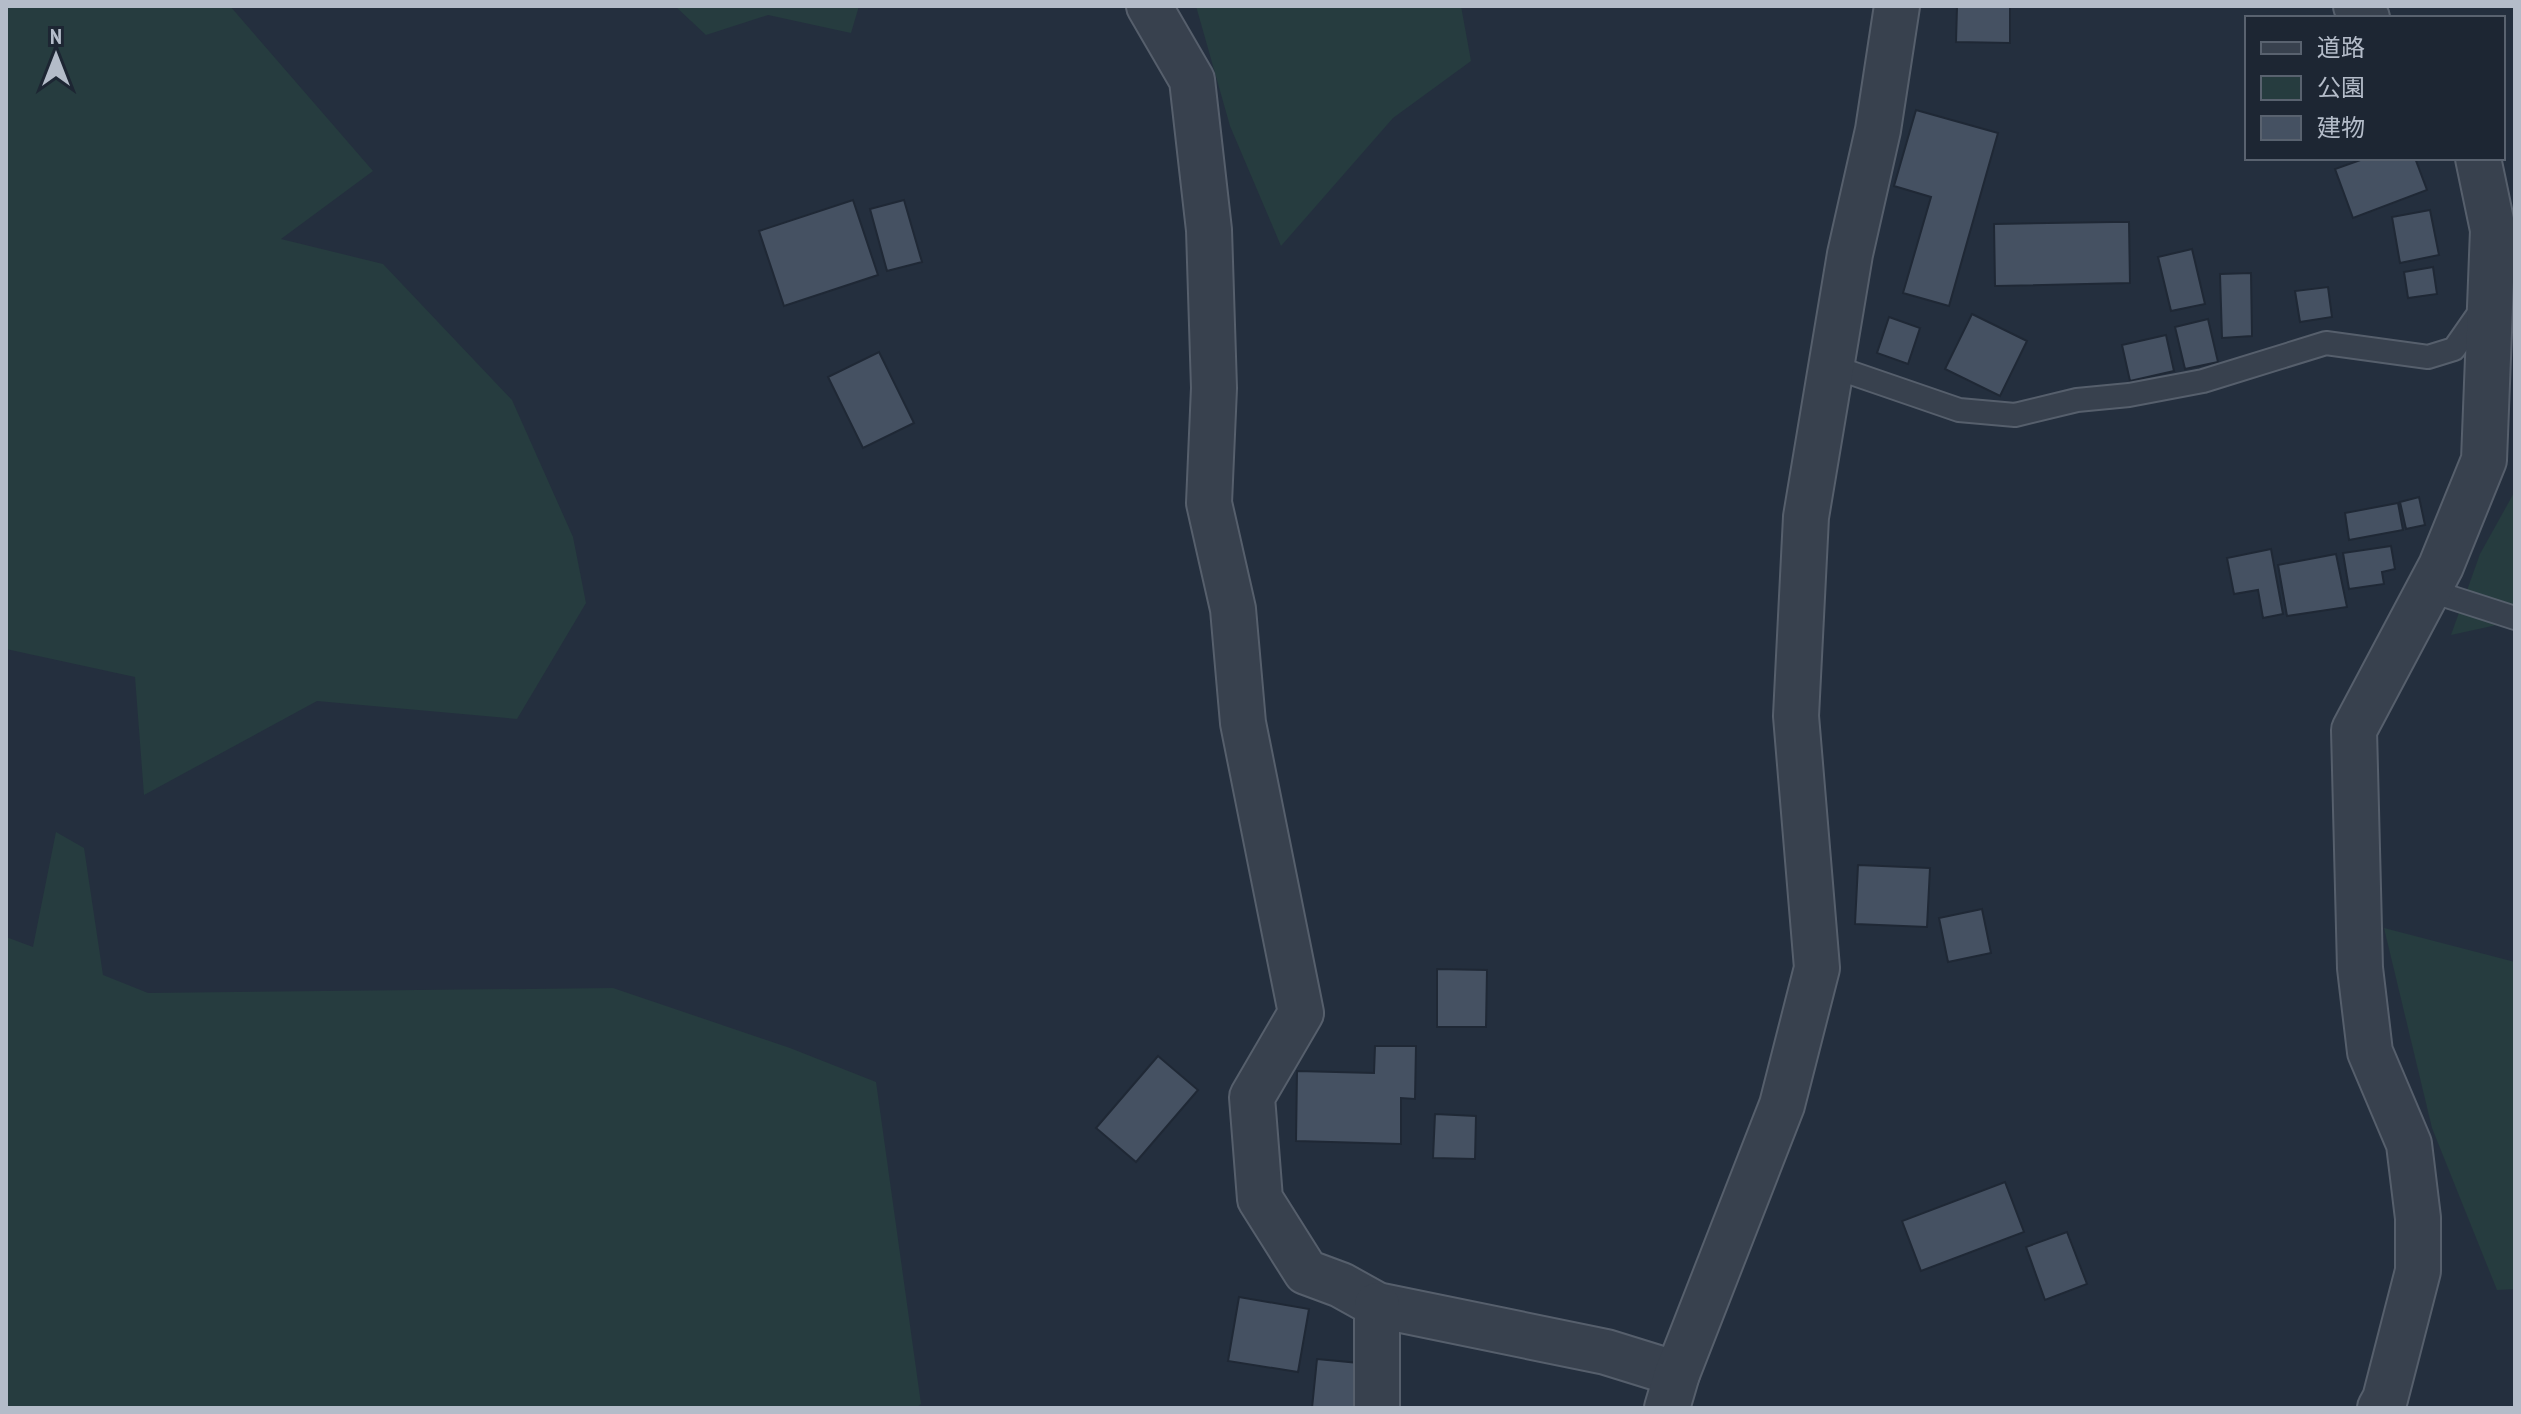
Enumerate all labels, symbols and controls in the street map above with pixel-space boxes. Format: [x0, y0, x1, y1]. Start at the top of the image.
north arrow [16, 16, 96, 96]
legend [2245, 16, 2505, 160]
text: N [50, 22, 62, 50]
text: 道路 [2317, 32, 2365, 63]
text: 公園 [2317, 72, 2365, 103]
text: 建物 [2317, 112, 2365, 143]

